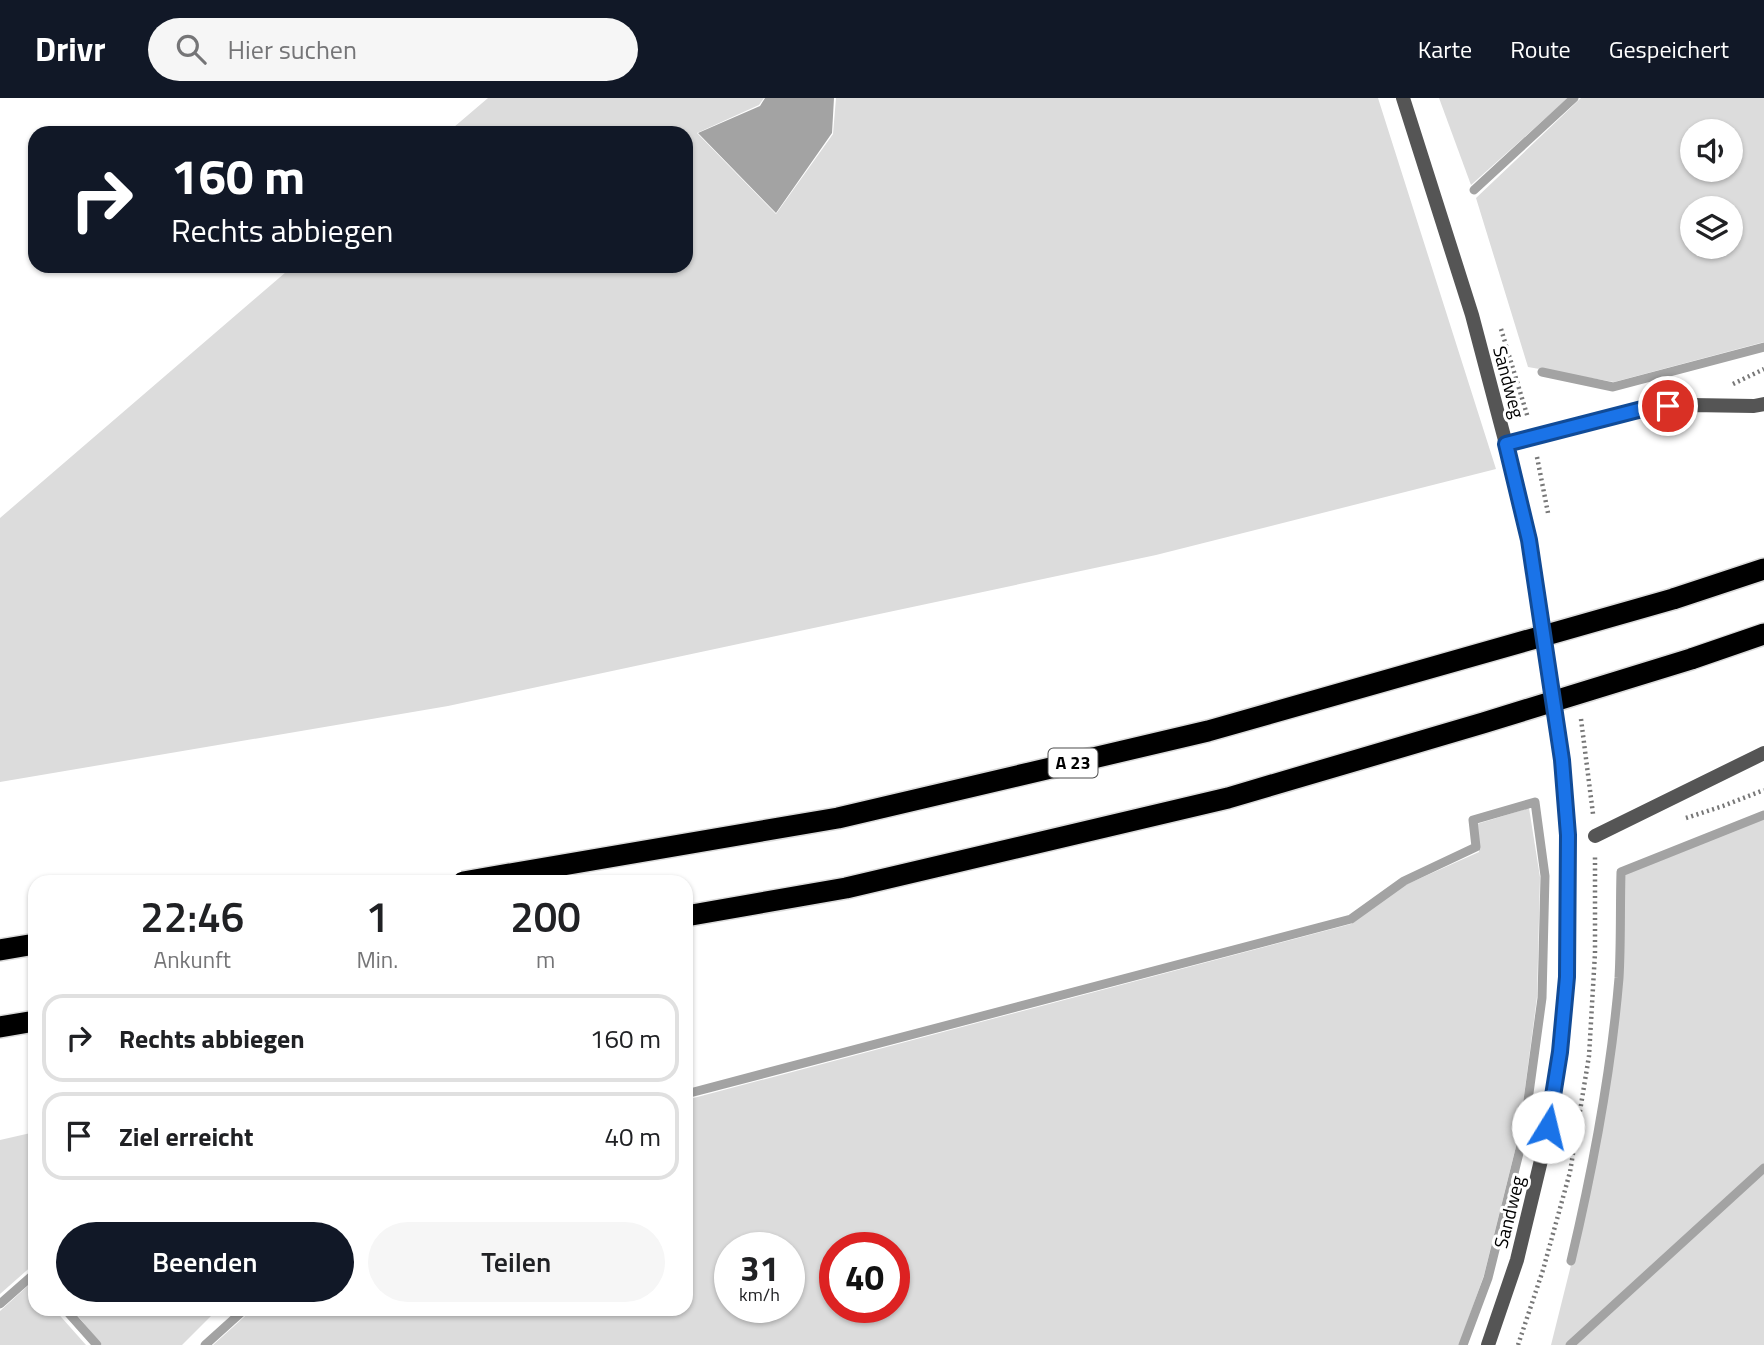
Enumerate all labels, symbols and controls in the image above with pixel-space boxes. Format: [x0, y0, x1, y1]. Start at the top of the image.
search box [148, 18, 638, 81]
text: Drivr [35, 24, 106, 74]
icon: search [172, 30, 210, 68]
text: Hier suchen [228, 30, 357, 69]
text: Karte [1418, 31, 1472, 67]
text: Route [1510, 31, 1571, 67]
text: Gespeichert [1609, 31, 1729, 67]
map controls [1680, 119, 1743, 259]
button: sound [1680, 119, 1743, 182]
text: 160 m [171, 138, 305, 213]
icon: right [56, 154, 147, 245]
button: layers [1680, 196, 1743, 259]
text: Rechts abbiegen [171, 206, 393, 254]
street label: Sandweg [1486, 342, 1533, 421]
pin [1638, 376, 1698, 436]
icon: arrive [1649, 387, 1687, 425]
road number: A 23 [1048, 748, 1098, 778]
text: 22:46 [140, 884, 244, 948]
text: 1 [366, 884, 389, 948]
text: 200 [510, 884, 581, 948]
text: Ankunft [154, 942, 231, 977]
text: Min. [356, 942, 398, 977]
text: m [536, 942, 555, 977]
icon: right [60, 1019, 98, 1057]
text: Rechts abbiegen [119, 1019, 305, 1058]
text: 160 m [590, 1019, 661, 1058]
position arrow [1511, 1090, 1585, 1164]
icon: arrive [60, 1117, 98, 1155]
text: Ziel erreicht [119, 1117, 254, 1156]
text: 40 m [604, 1117, 661, 1156]
street label: Sandweg [1486, 1172, 1532, 1251]
button: Beenden [56, 1222, 354, 1302]
button: Teilen [368, 1222, 665, 1302]
speed limit sign: 40 [819, 1232, 910, 1323]
text: 31 [740, 1241, 779, 1295]
text: km/h [739, 1281, 780, 1308]

